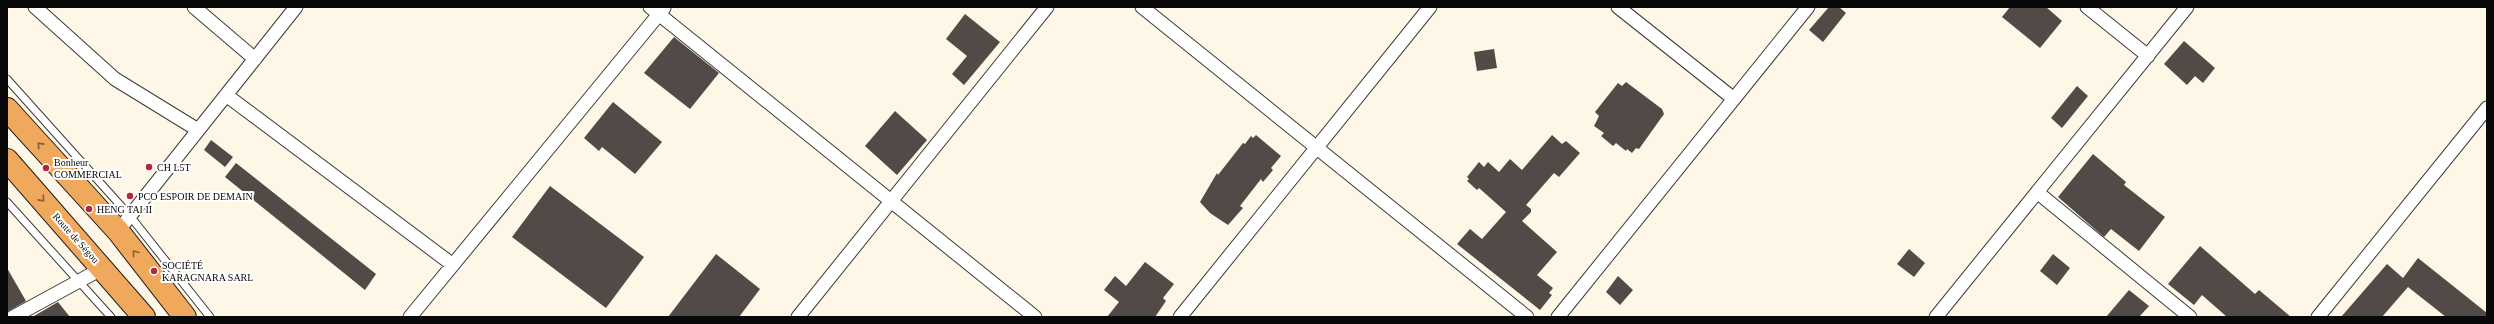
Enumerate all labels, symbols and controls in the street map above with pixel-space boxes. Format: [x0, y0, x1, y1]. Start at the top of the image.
one-way arrow [38, 143, 45, 150]
place label: Bonheur COMMERCIAL [54, 157, 122, 180]
marker: CH L5T [144, 162, 154, 172]
place label: CH L5T [157, 162, 191, 173]
marker: Bonheur COMMERCIAL [41, 163, 51, 173]
marker: PCO ESPOIR DE DEMAIN [125, 191, 135, 201]
place label: PCO ESPOIR DE DEMAIN [138, 191, 253, 202]
one-way arrow [38, 195, 45, 202]
marker: HENG TAI II [84, 204, 94, 214]
place label: HENG TAI II [97, 204, 152, 215]
street label: Route de Ségou [51, 211, 101, 265]
one-way arrow [133, 251, 140, 258]
place label: SOCIÉTÉ KARAGNARA SARL [162, 260, 253, 283]
marker: SOCIÉTÉ KARAGNARA SARL [149, 266, 159, 276]

